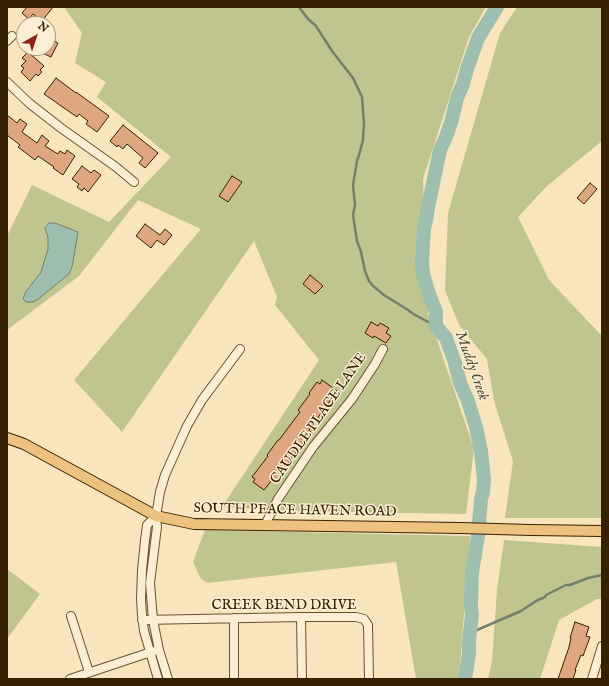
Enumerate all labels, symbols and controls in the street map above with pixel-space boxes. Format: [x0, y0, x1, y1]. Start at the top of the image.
north arrow [16, 16, 56, 56]
text: N [35, 19, 51, 36]
water label: Muddy Creek [450, 329, 492, 403]
street label: CAUDLE PLACE LANE [267, 350, 371, 488]
street label: SOUTH PEACE HAVEN ROAD [193, 501, 397, 521]
street label: CREEK BEND DRIVE [211, 598, 357, 614]

